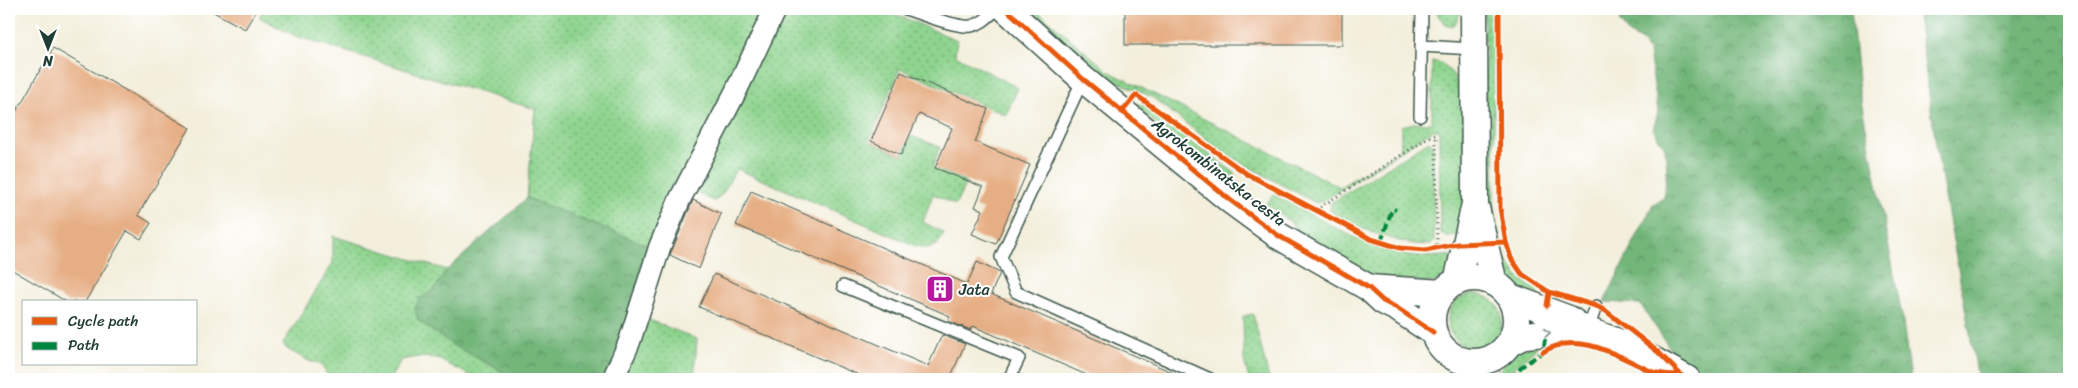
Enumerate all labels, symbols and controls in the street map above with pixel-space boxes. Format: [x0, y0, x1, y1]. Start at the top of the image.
north arrow [22, 22, 72, 72]
text: N [43, 48, 54, 73]
street label: Agrokombinatska cesta [1144, 109, 1293, 234]
building icon: Jata [925, 274, 955, 304]
place label: Jata [958, 275, 991, 304]
legend [22, 300, 198, 366]
text: Cycle path [68, 308, 139, 334]
one-way arrow [1543, 328, 1551, 339]
text: Path [68, 332, 99, 358]

